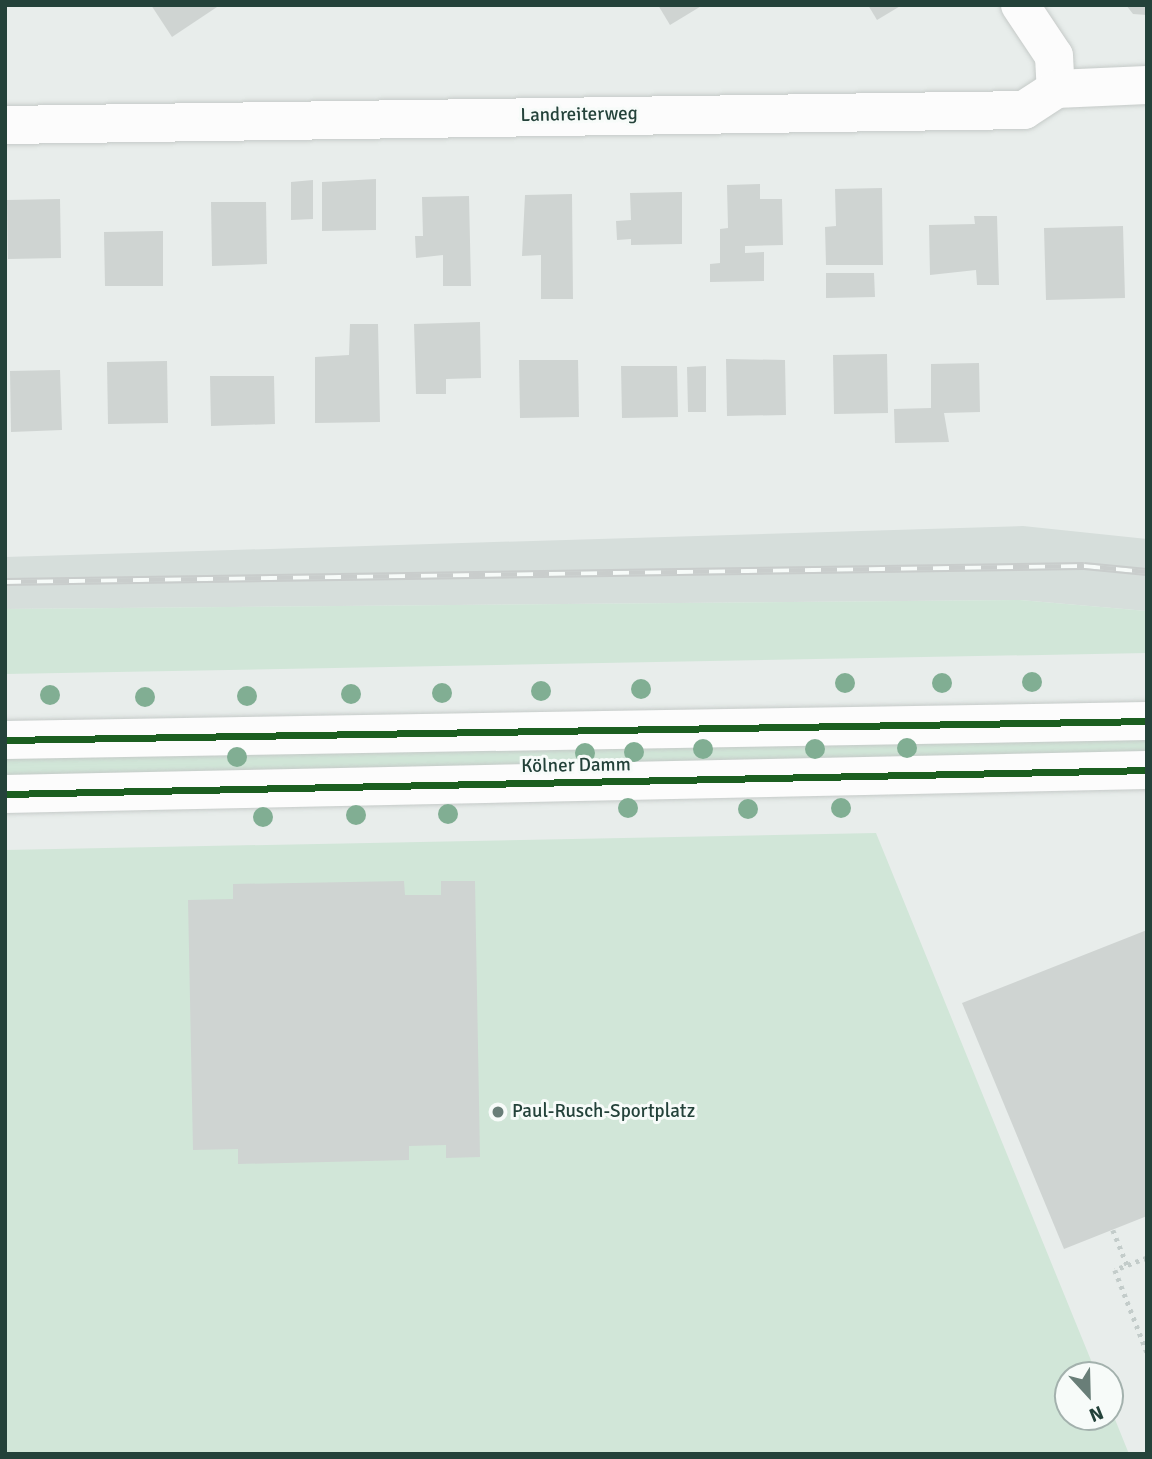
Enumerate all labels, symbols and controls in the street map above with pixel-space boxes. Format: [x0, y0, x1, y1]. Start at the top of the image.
street label: Landreiterweg [520, 103, 638, 127]
street label: Kölner Damm [521, 754, 631, 778]
place label: Paul-Rusch-Sportplatz [512, 1101, 695, 1123]
marker: Paul-Rusch-Sportplatz [490, 1104, 506, 1120]
north arrow [1054, 1361, 1124, 1431]
text: N [1085, 1400, 1107, 1427]

